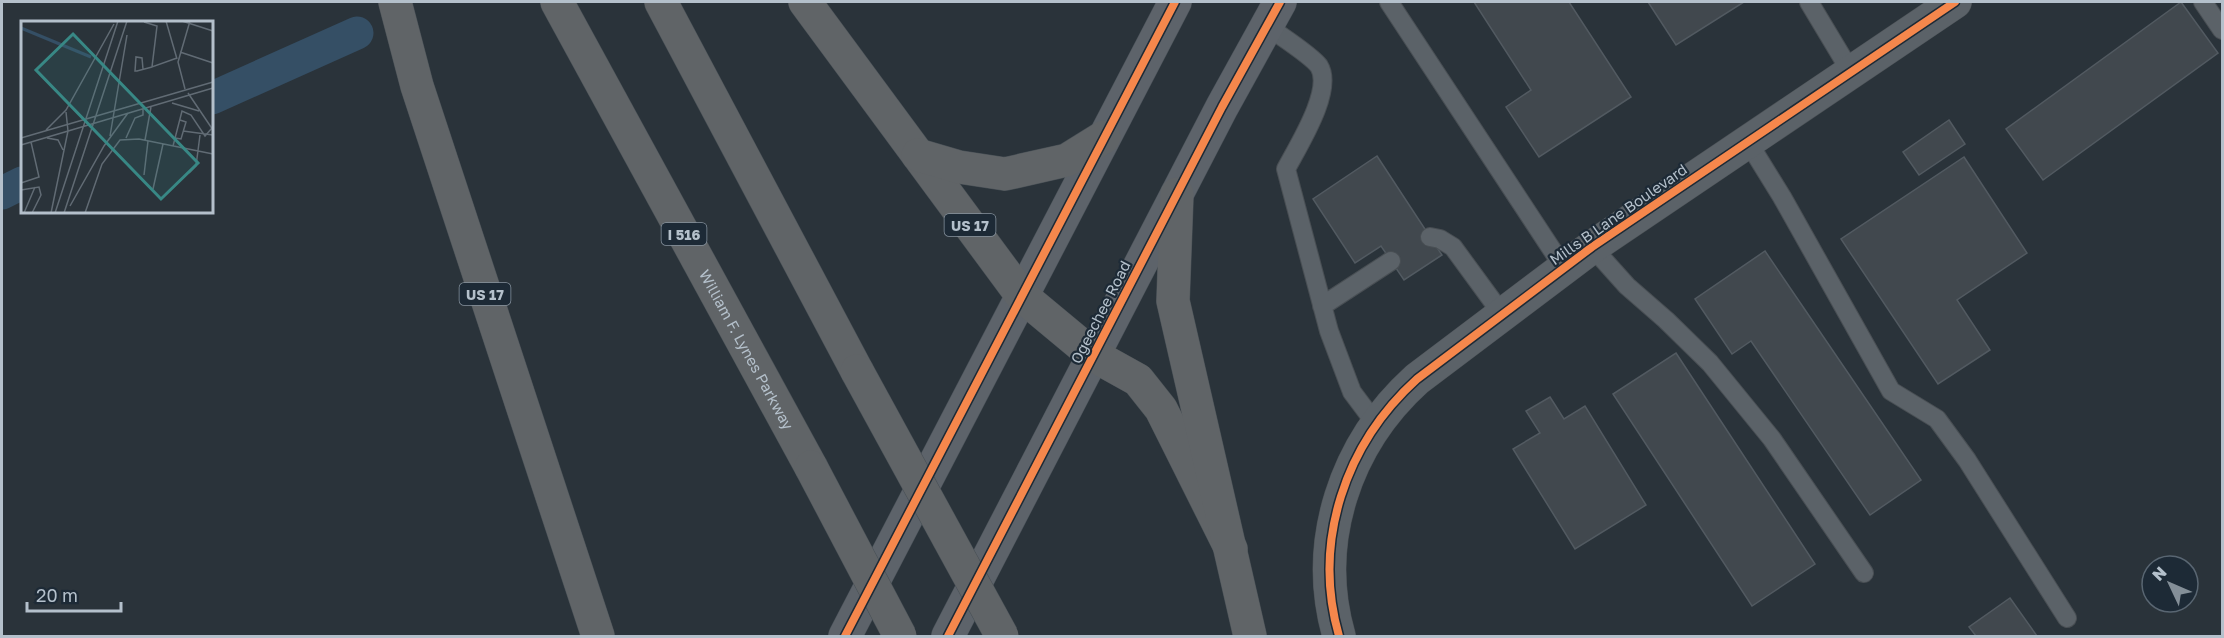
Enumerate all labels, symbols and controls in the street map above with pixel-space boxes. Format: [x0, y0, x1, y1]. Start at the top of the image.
inset map [21, 21, 213, 213]
street label: Mills B Lane Boulevard [1546, 160, 1690, 268]
road number: US 17 [944, 214, 996, 236]
road number: I 516 [662, 223, 706, 245]
street label: Ogeechee Road [1066, 258, 1134, 366]
street label: William F. Lynes Parkway [696, 266, 798, 433]
road number: US 17 [460, 283, 510, 305]
north arrow [2140, 554, 2200, 614]
text: N [2148, 562, 2171, 585]
scale bar [27, 575, 122, 613]
text: 20 m [36, 584, 78, 606]

